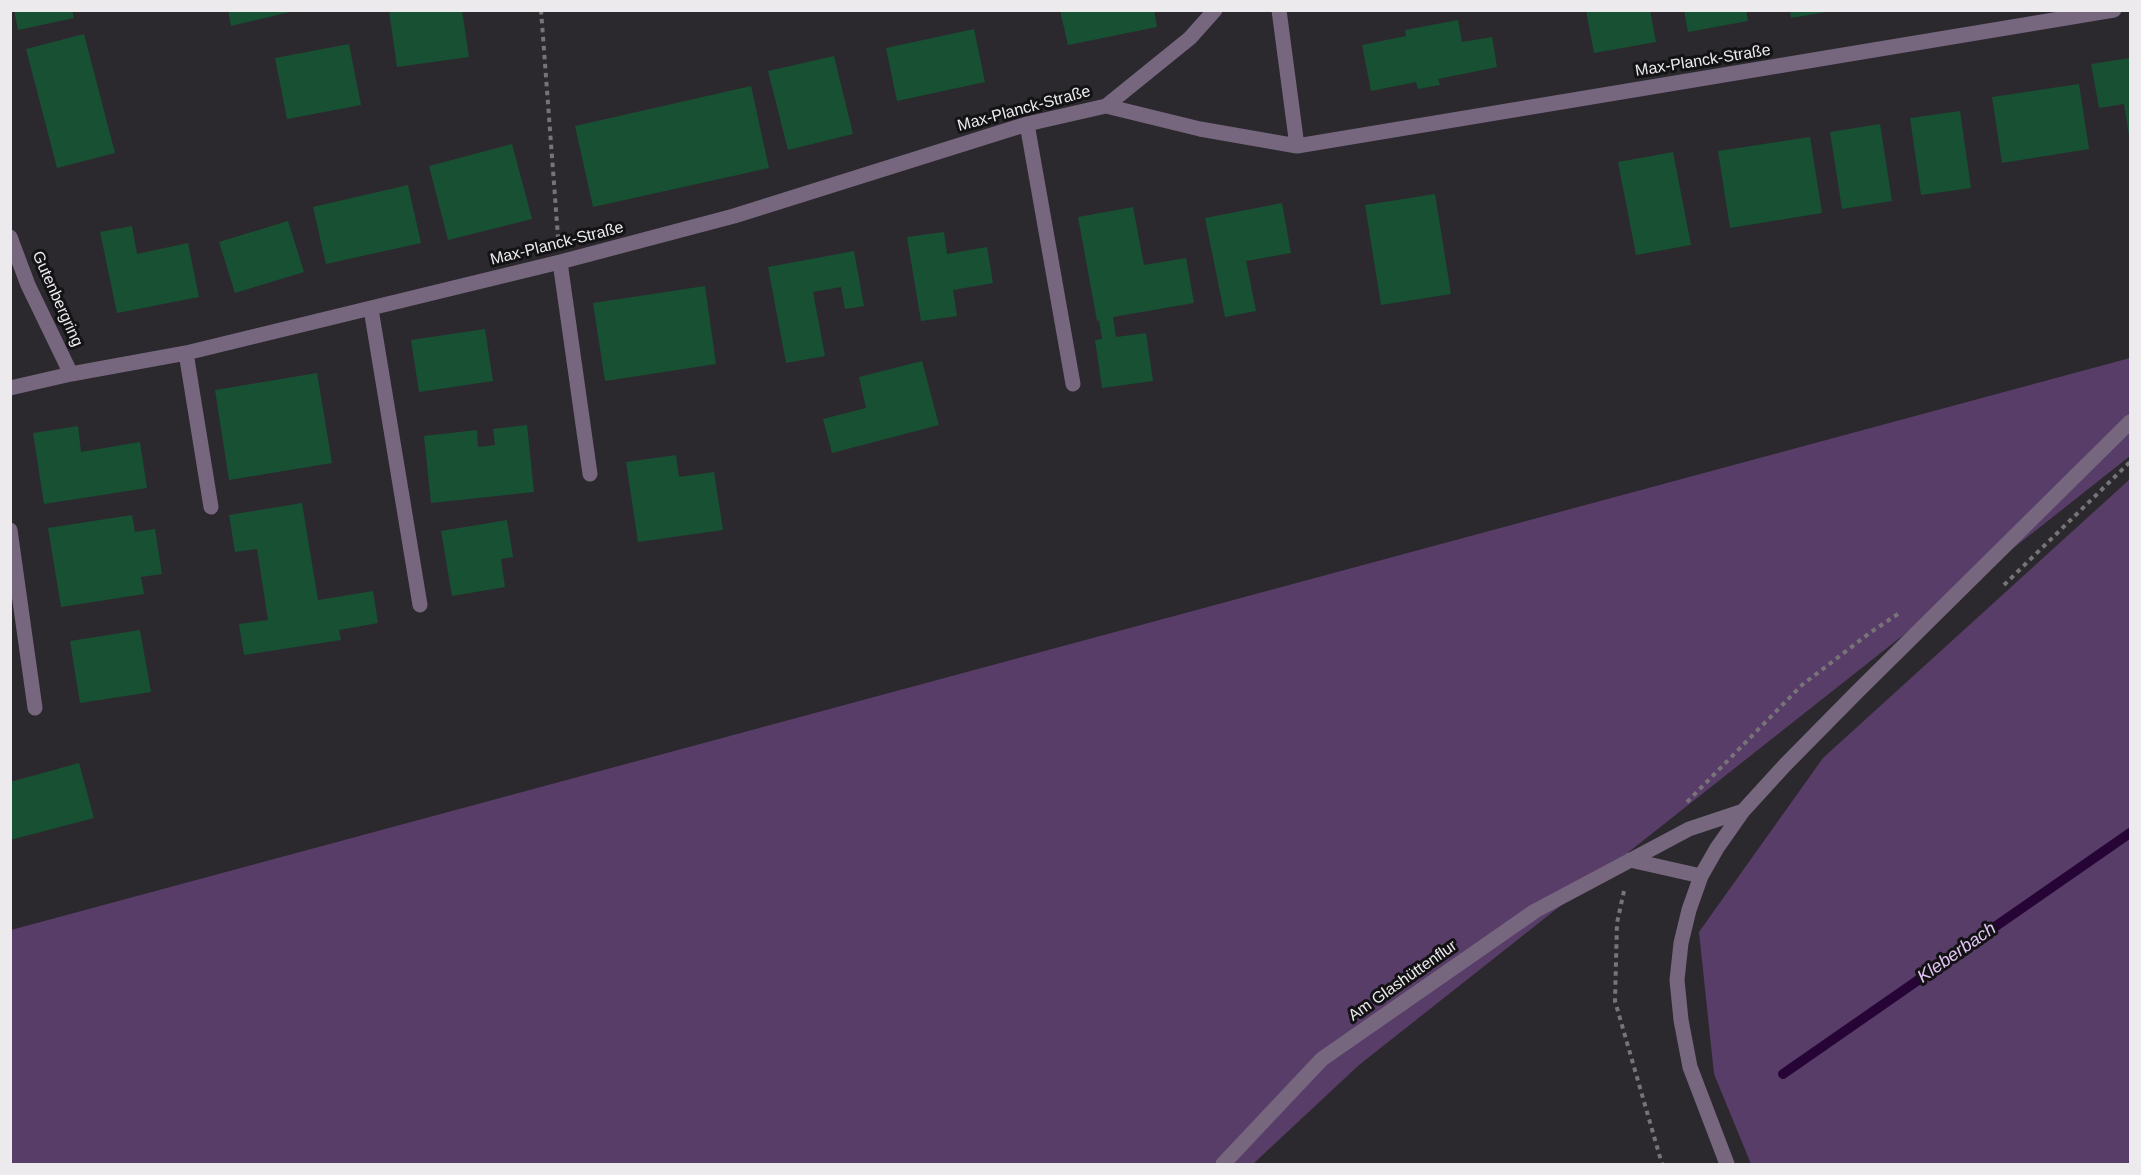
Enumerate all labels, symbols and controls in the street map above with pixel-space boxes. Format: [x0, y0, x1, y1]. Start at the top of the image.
street label: Max-Planck-Straße [1634, 41, 1772, 81]
street label: Max-Planck-Straße [955, 82, 1093, 136]
street label: Max-Planck-Straße [488, 218, 626, 270]
street label: Gutenbergring [27, 248, 87, 350]
water label: Kleberbach [1914, 918, 2000, 988]
street label: Am Glashüttenflur [1345, 936, 1461, 1026]

